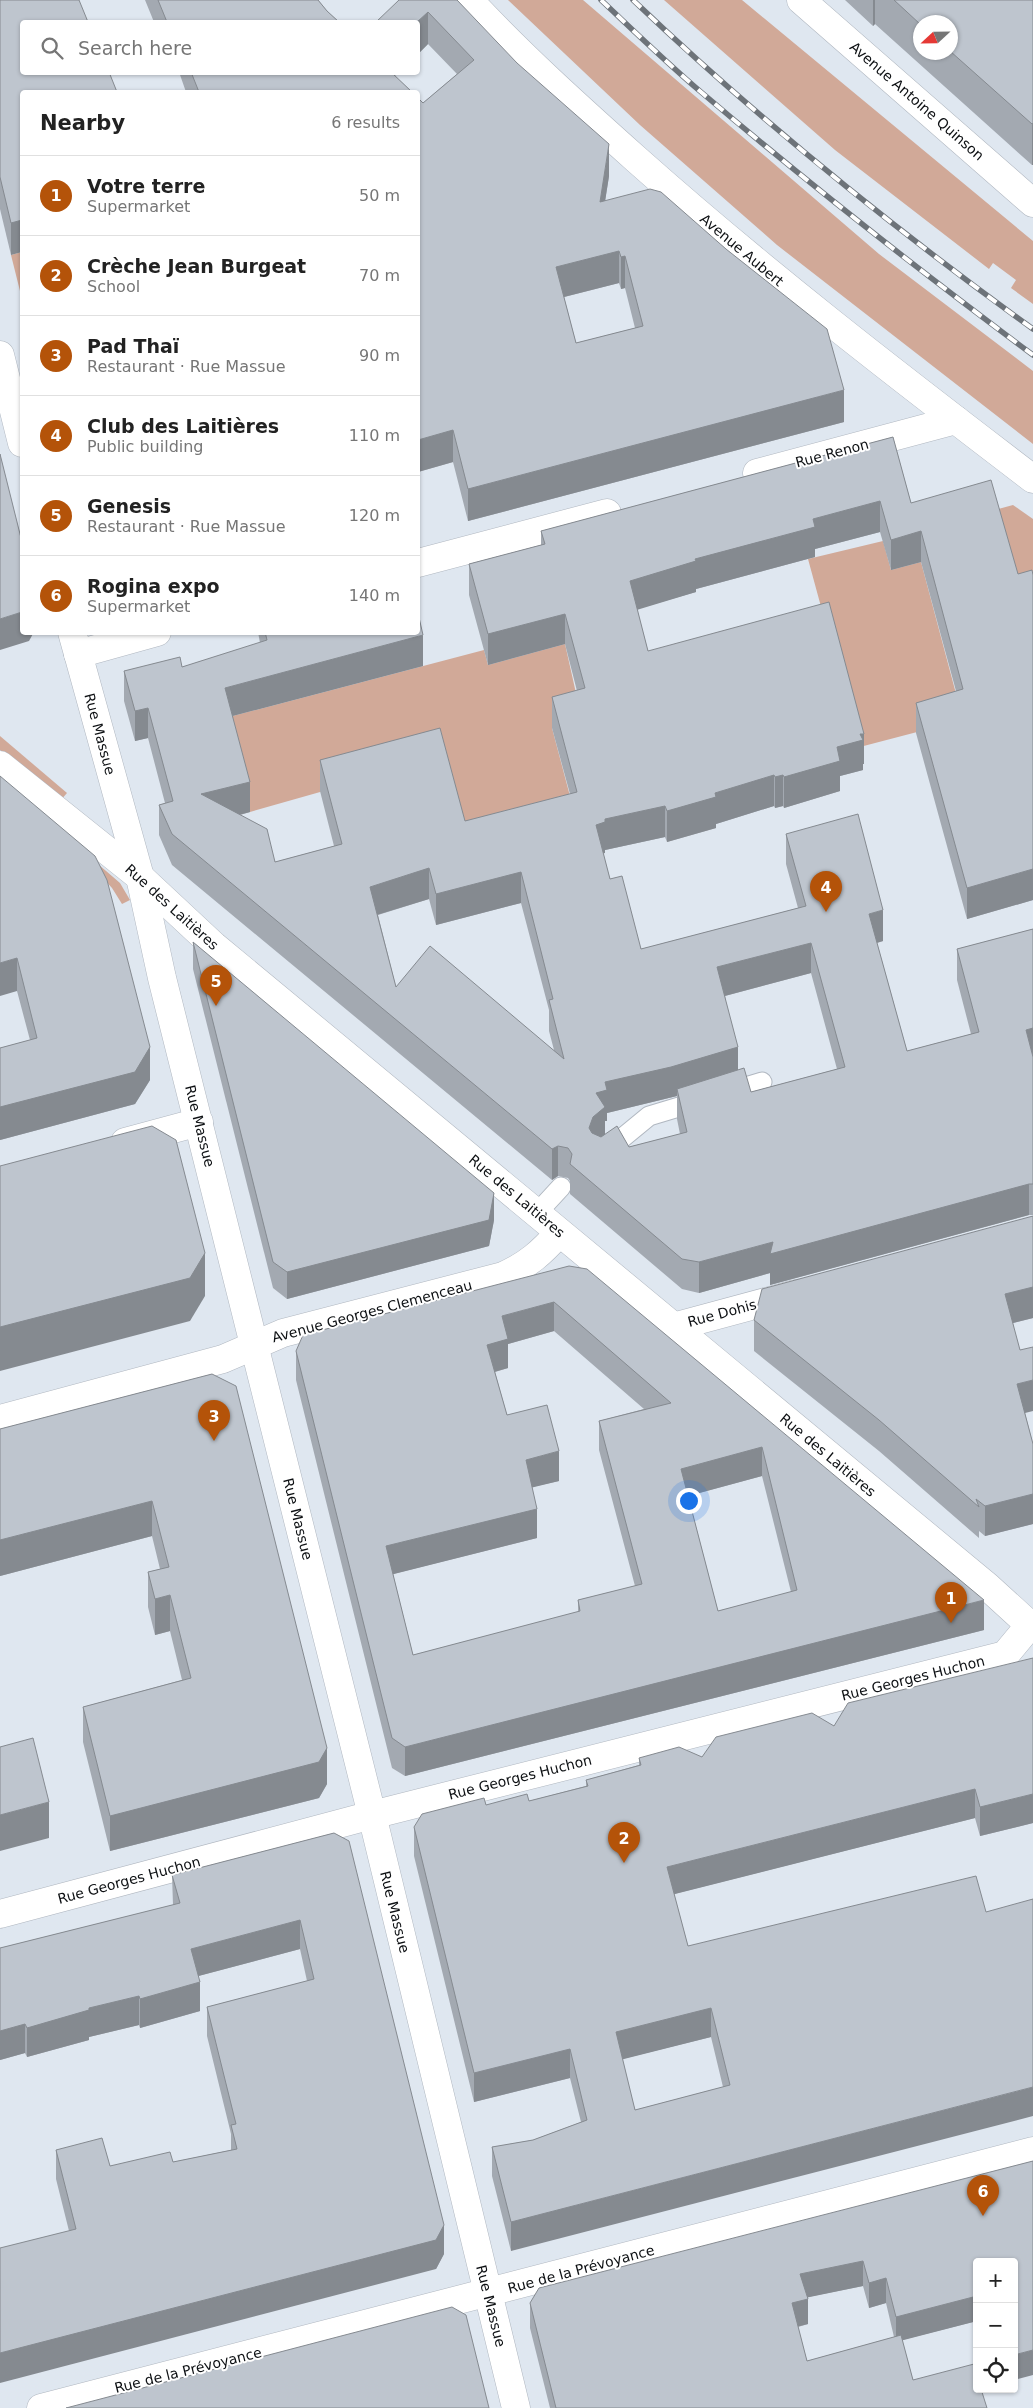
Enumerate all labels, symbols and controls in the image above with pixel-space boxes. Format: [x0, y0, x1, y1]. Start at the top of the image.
north arrow [913, 15, 958, 60]
search box [20, 20, 420, 75]
icon: search [38, 34, 66, 62]
text: Search here [78, 37, 192, 59]
street label: Avenue Antoine Quinson [847, 38, 987, 164]
text: Nearby [40, 111, 125, 135]
text: 6 results [331, 113, 400, 132]
text: Votre terre [87, 175, 205, 197]
text: 1 [50, 186, 62, 205]
text: 50 m [359, 186, 400, 205]
text: Supermarket [87, 197, 190, 216]
street label: Avenue Aubert [697, 211, 787, 290]
text: Crèche Jean Burgeat [87, 255, 306, 277]
text: 2 [50, 266, 62, 285]
text: 70 m [359, 266, 400, 285]
text: School [87, 277, 140, 296]
text: Pad Thaï [87, 335, 179, 357]
text: 3 [50, 346, 62, 365]
text: 90 m [359, 346, 400, 365]
text: Restaurant · Rue Massue [87, 357, 286, 376]
text: Club des Laitières [87, 415, 279, 437]
text: 4 [50, 426, 62, 445]
text: 110 m [349, 426, 400, 445]
street label: Rue Renon [794, 436, 870, 470]
text: Public building [87, 437, 204, 456]
text: Genesis [87, 495, 171, 517]
text: 5 [50, 506, 62, 525]
text: 120 m [349, 506, 400, 525]
text: Restaurant · Rue Massue [87, 517, 286, 536]
text: Rogina expo [87, 575, 220, 597]
text: 6 [50, 586, 62, 605]
text: 140 m [349, 586, 400, 605]
text: Supermarket [87, 597, 190, 616]
street label: Rue Massue [81, 691, 119, 777]
street label: Rue des Laitières [122, 861, 222, 953]
pin: 4 [810, 871, 842, 912]
pin: 5 [200, 965, 232, 1006]
street label: Rue Massue [182, 1083, 218, 1169]
street label: Rue des Laitières [466, 1151, 568, 1241]
street label: Avenue Georges Clemenceau [270, 1277, 474, 1345]
street label: Rue Dohis [686, 1296, 758, 1330]
pin: 3 [198, 1400, 230, 1441]
street label: Rue des Laitières [777, 1410, 879, 1500]
street label: Rue Massue [280, 1476, 316, 1562]
your location [676, 1488, 702, 1514]
pin: 1 [935, 1582, 967, 1623]
street label: Rue Georges Huchon [840, 1652, 986, 1704]
street label: Rue Georges Huchon [447, 1751, 593, 1803]
pin: 2 [608, 1822, 640, 1863]
street label: Rue Georges Huchon [56, 1853, 202, 1907]
street label: Rue Massue [377, 1869, 413, 1955]
pin: 6 [967, 2175, 999, 2216]
street label: Rue de la Prévoyance [506, 2242, 656, 2296]
map controls [973, 2258, 1018, 2393]
button: + [973, 2258, 1018, 2303]
street label: Rue Massue [473, 2263, 509, 2349]
button: − [973, 2303, 1018, 2348]
street label: Rue de la Prévoyance [113, 2344, 263, 2396]
button: locate [973, 2348, 1018, 2393]

